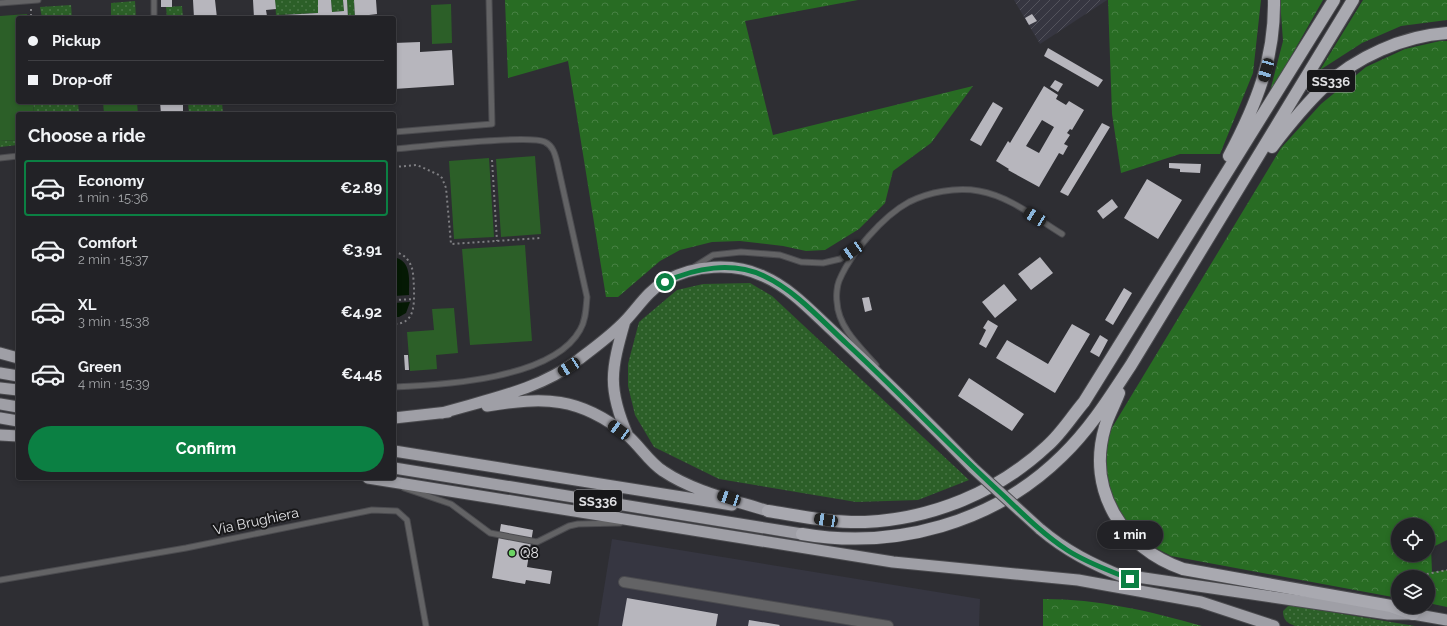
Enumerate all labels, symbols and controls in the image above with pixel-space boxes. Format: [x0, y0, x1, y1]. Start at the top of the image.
text: Pickup [52, 32, 101, 50]
car [1257, 57, 1275, 83]
road number: SS336 [1307, 70, 1355, 92]
text: Drop-off [52, 71, 112, 89]
text: Choose a ride [28, 125, 146, 146]
icon: car [30, 170, 66, 206]
text: Economy [78, 172, 145, 190]
text: €2.89 [340, 179, 382, 197]
text: 1 min · 15:36 [78, 190, 148, 205]
car [1022, 206, 1048, 228]
icon: car [30, 232, 66, 268]
text: Comfort [78, 234, 137, 252]
car [839, 239, 865, 263]
text: €3.91 [342, 241, 382, 259]
text: 2 min · 15:37 [78, 252, 148, 267]
route start [656, 273, 674, 291]
icon: car [30, 294, 66, 330]
text: XL [78, 296, 96, 314]
text: €4.92 [341, 303, 382, 321]
text: 3 min · 15:38 [78, 314, 149, 329]
car [556, 355, 582, 379]
icon: car [30, 356, 66, 392]
text: Green [78, 358, 122, 376]
text: €4.45 [341, 365, 382, 383]
text: 4 min · 15:39 [78, 376, 150, 391]
car [606, 418, 632, 442]
button: Confirm [28, 426, 384, 472]
car [716, 489, 742, 507]
road number: SS336 [574, 490, 622, 512]
street label: Via Brughiera [212, 504, 300, 538]
car [813, 512, 839, 528]
map controls [1391, 518, 1435, 614]
button: locate [1391, 518, 1435, 562]
callout: 1 min [1097, 521, 1163, 549]
text: 1 min [1114, 527, 1146, 542]
place label: Q8 [520, 545, 539, 561]
marker: Q8 [507, 548, 517, 558]
route end [1121, 570, 1139, 588]
button: layers [1391, 570, 1435, 614]

